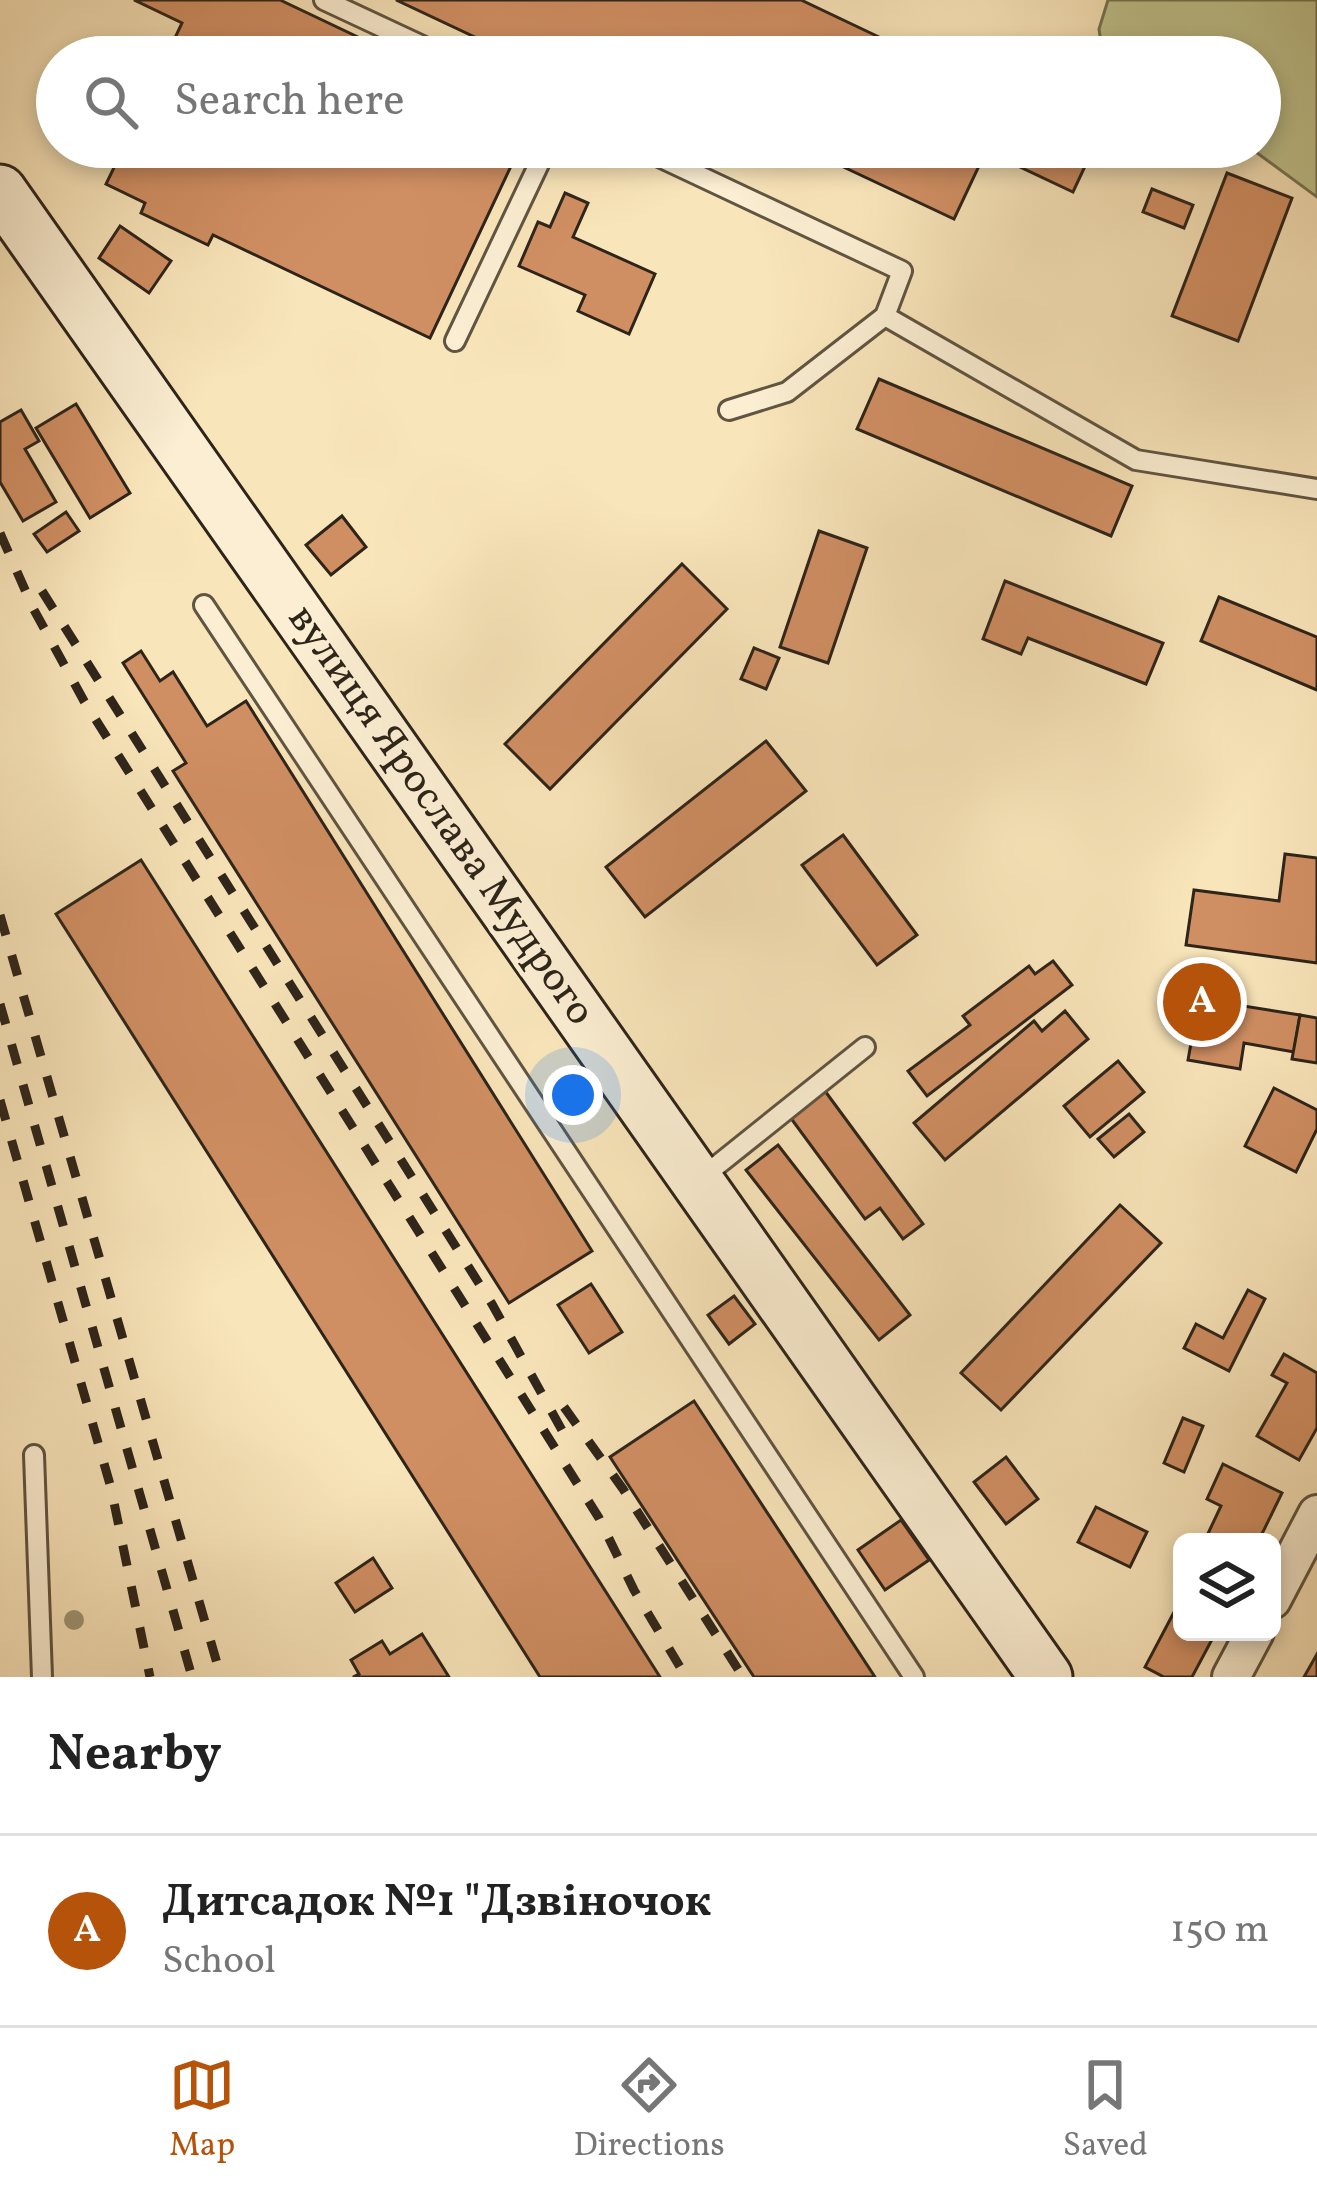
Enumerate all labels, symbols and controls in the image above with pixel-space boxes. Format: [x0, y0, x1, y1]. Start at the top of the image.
search box [36, 36, 1281, 168]
icon: search [78, 69, 144, 135]
text: Search here [174, 71, 405, 134]
street label: вулиця Ярослава Мудрого [272, 594, 608, 1038]
pin: A [1163, 957, 1241, 1047]
your location [543, 1065, 603, 1125]
map controls [1173, 1533, 1281, 1641]
button: layers [1173, 1533, 1281, 1641]
text: Nearby [48, 1720, 222, 1791]
text: Дитсадок №1 "Дзвіночок [162, 1872, 711, 1935]
text: A [73, 1904, 101, 1958]
text: 150 m [1170, 1904, 1269, 1958]
text: School [162, 1935, 276, 1989]
tab: Map [169, 2052, 235, 2170]
tab: Directions [573, 2052, 725, 2170]
tab: Saved [1063, 2052, 1148, 2170]

